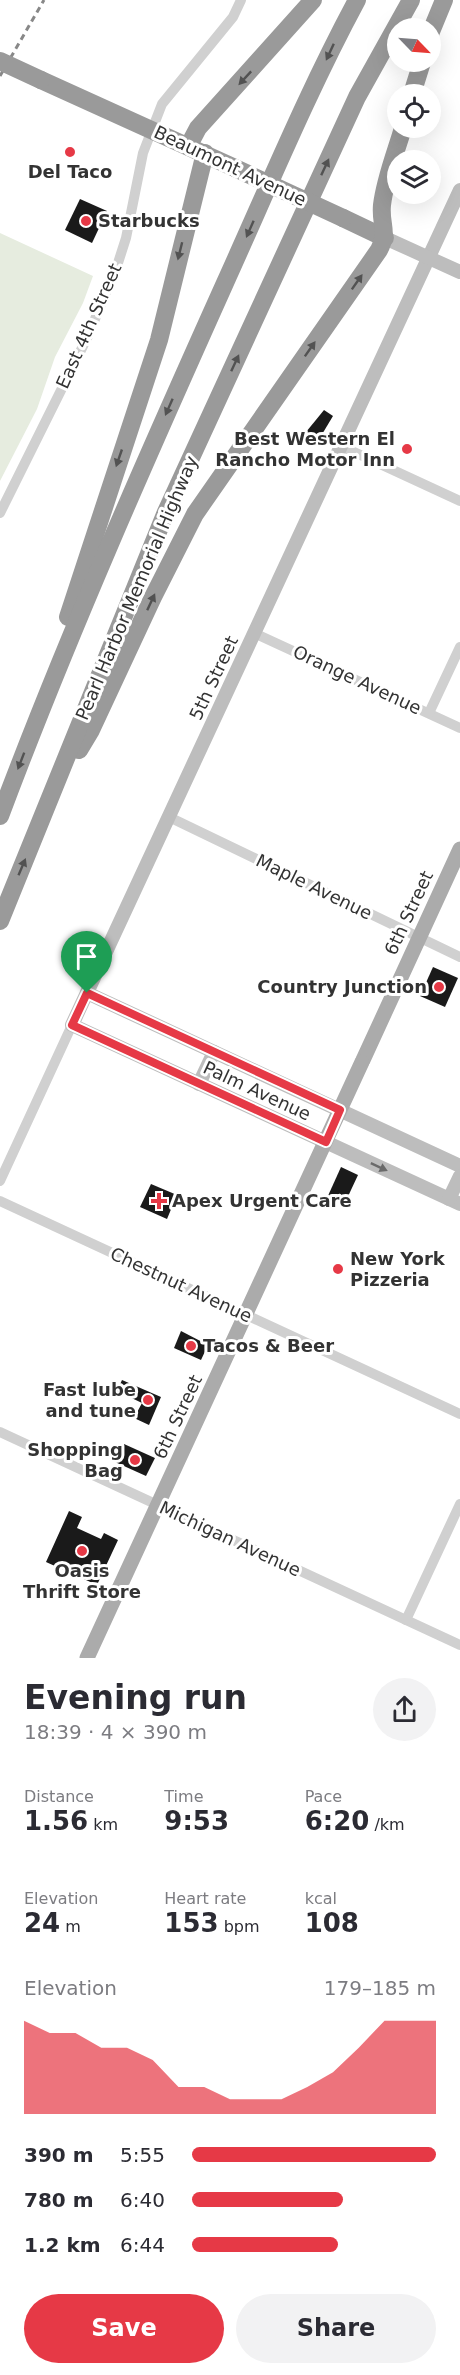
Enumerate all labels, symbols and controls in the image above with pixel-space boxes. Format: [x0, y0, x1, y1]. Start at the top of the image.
north arrow [387, 18, 441, 72]
map controls [387, 18, 441, 204]
one-way arrow [326, 43, 335, 60]
one-way arrow [238, 70, 252, 85]
button: locate [387, 84, 441, 138]
street label: Beaumont Avenue [151, 121, 310, 210]
marker: Del Taco [63, 145, 77, 159]
button: layers [387, 150, 441, 204]
one-way arrow [321, 158, 330, 175]
place label: Del Taco [28, 161, 112, 182]
place label: Starbucks [98, 210, 200, 231]
marker: Starbucks [79, 214, 93, 228]
one-way arrow [245, 221, 254, 238]
one-way arrow [175, 242, 185, 260]
street label: East 4th Street [52, 260, 126, 392]
one-way arrow [351, 274, 363, 290]
one-way arrow [304, 341, 316, 357]
one-way arrow [230, 354, 239, 371]
one-way arrow [164, 398, 173, 416]
place label: Best Western El Rancho Motor Inn [215, 428, 395, 470]
marker: Best Western El Rancho Motor Inn [400, 442, 414, 456]
one-way arrow [114, 449, 124, 467]
street label: Pearl Harbor Memorial Highway [71, 452, 202, 723]
one-way arrow [147, 593, 156, 610]
street label: 5th Street [185, 632, 242, 723]
street label: Orange Avenue [290, 641, 425, 718]
one-way arrow [16, 752, 25, 770]
street label: Maple Avenue [253, 849, 376, 924]
one-way arrow [17, 858, 27, 876]
street label: 6th Street [380, 867, 437, 958]
pin [61, 931, 112, 993]
icon: arrive [70, 940, 103, 973]
place label: Country Junction [257, 976, 427, 997]
marker: Country Junction [432, 980, 446, 994]
street label: Palm Avenue [200, 1056, 314, 1125]
one-way arrow [370, 1162, 387, 1171]
place label: Apex Urgent Care [172, 1190, 352, 1211]
marker: Apex Urgent Care [150, 1192, 168, 1210]
street label: Chestnut Avenue [107, 1242, 255, 1327]
place label: New York Pizzeria [350, 1248, 446, 1290]
marker: New York Pizzeria [331, 1262, 345, 1276]
place label: Tacos & Beer [203, 1335, 334, 1356]
marker: Tacos & Beer [184, 1339, 198, 1353]
street label: 6th Street [149, 1371, 206, 1462]
place label: Fast lube and tune [43, 1379, 136, 1421]
marker: Fast lube and tune [141, 1393, 155, 1407]
place label: Shopping Bag [27, 1439, 123, 1481]
marker: Shopping Bag [128, 1453, 142, 1467]
street label: Michigan Avenue [156, 1497, 304, 1580]
marker: Oasis Thrift Store [75, 1544, 89, 1558]
place label: Oasis Thrift Store [23, 1560, 141, 1602]
text: Evening run [24, 1678, 247, 1717]
button: share [373, 1678, 436, 1741]
text: 18:39 · 4 × 390 m [24, 1720, 207, 1744]
text: Distance [24, 1787, 94, 1806]
text: Time [164, 1787, 203, 1806]
text: Pace [305, 1787, 342, 1806]
text: 1.56 [24, 1806, 88, 1836]
text: 9:53 [164, 1806, 229, 1836]
text: 6:20 [305, 1806, 369, 1836]
text: km [88, 1815, 118, 1834]
text: /km [369, 1815, 405, 1834]
text: Elevation [24, 1889, 98, 1908]
text: Heart rate [164, 1889, 246, 1908]
text: kcal [305, 1889, 337, 1908]
text: 24 [24, 1908, 60, 1938]
text: 153 [164, 1908, 219, 1938]
text: 108 [305, 1908, 359, 1938]
text: m [60, 1917, 81, 1936]
text: bpm [219, 1917, 260, 1936]
text: Elevation [24, 1976, 117, 2000]
text: 179–185 m [324, 1976, 436, 2000]
text: 390 m [24, 2143, 94, 2167]
text: 5:55 [120, 2143, 165, 2167]
text: 780 m [24, 2188, 94, 2212]
text: 6:40 [120, 2188, 165, 2212]
text: 1.2 km [24, 2233, 101, 2257]
text: 6:44 [120, 2233, 165, 2257]
button: Save [24, 2294, 224, 2363]
button: Share [236, 2294, 436, 2363]

